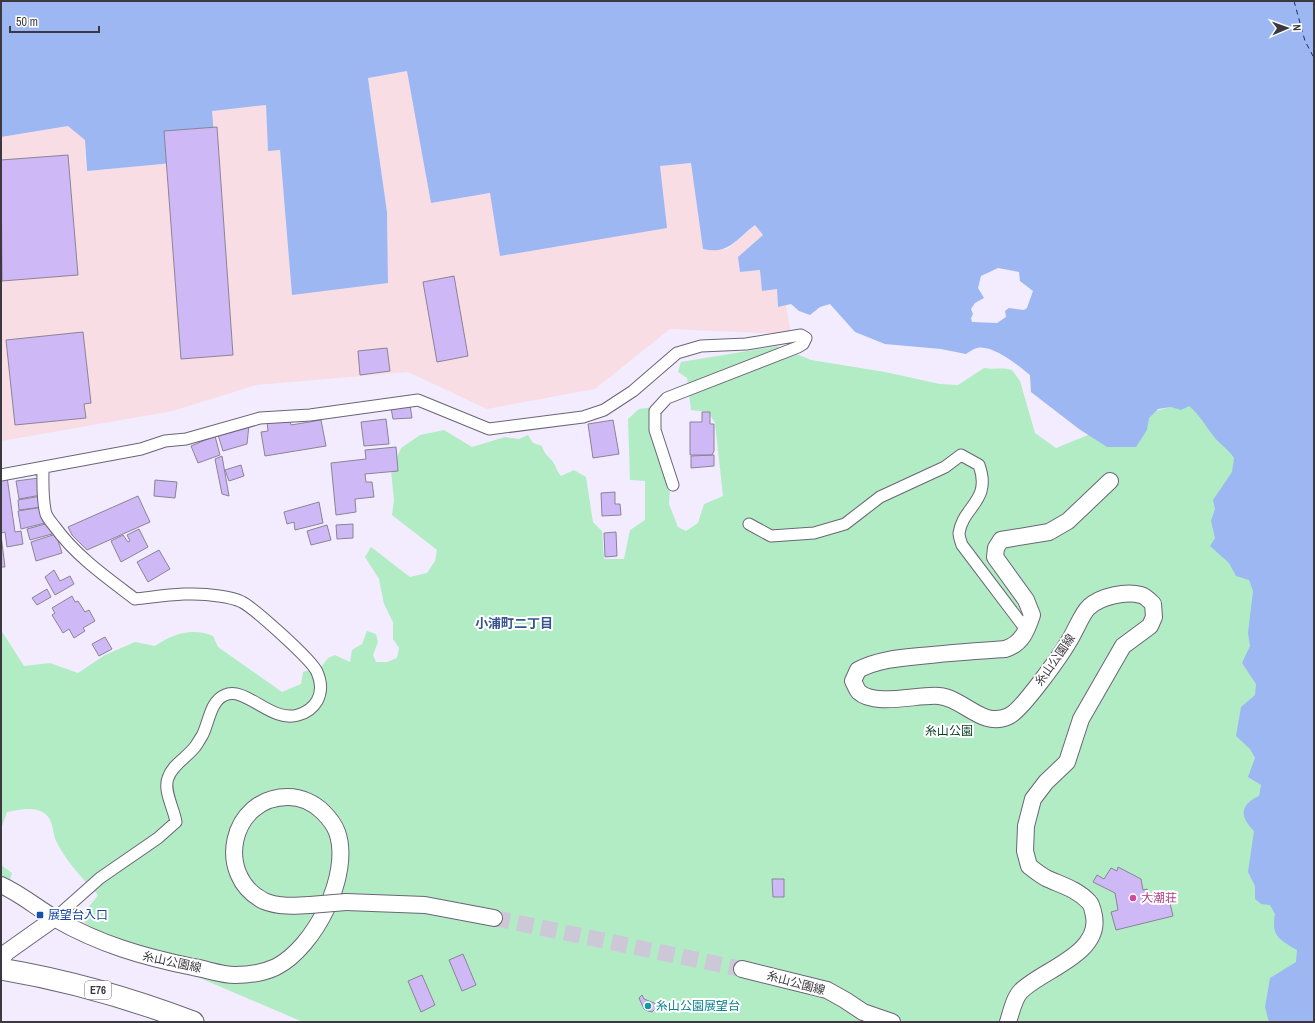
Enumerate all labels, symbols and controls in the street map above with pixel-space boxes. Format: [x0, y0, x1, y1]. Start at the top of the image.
scale bar [10, 8, 99, 34]
north arrow [1267, 8, 1307, 48]
text: 50 m [16, 14, 38, 30]
text: N [1290, 24, 1304, 31]
district label: 小浦町二丁目 [475, 615, 553, 632]
street label: 糸山公園線 [1031, 631, 1079, 689]
park label: 糸山公園 [925, 723, 973, 739]
place label: 大潮荘 [1141, 890, 1177, 906]
marker: 大潮荘 [1128, 893, 1138, 903]
place label: 展望台入口 [48, 907, 108, 923]
marker: 展望台入口 [35, 910, 45, 920]
street label: 糸山公園線 [141, 948, 203, 976]
street label: 糸山公園線 [765, 968, 827, 998]
road number: E76 [85, 981, 111, 999]
place label: 糸山公園展望台 [656, 998, 740, 1014]
marker: 糸山公園展望台 [643, 1001, 653, 1011]

